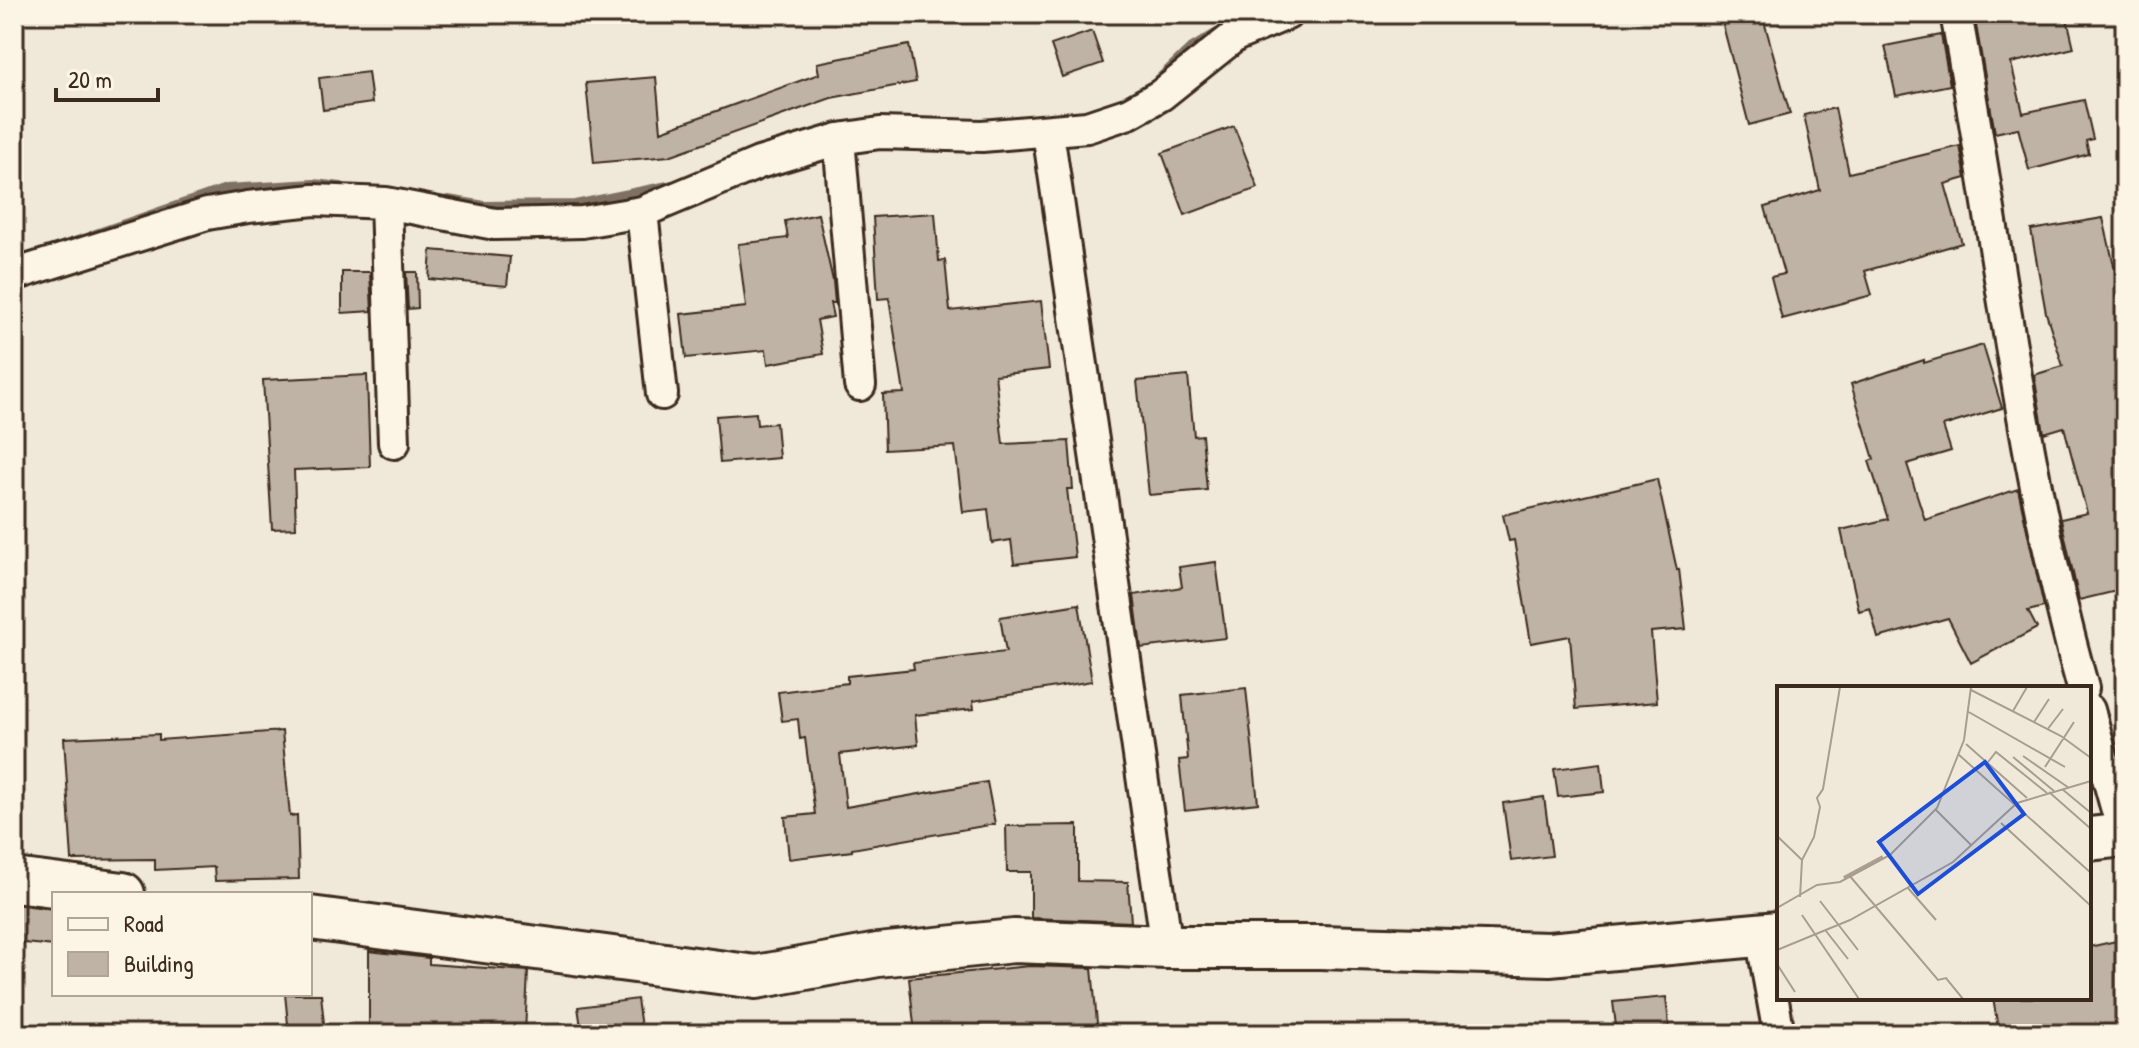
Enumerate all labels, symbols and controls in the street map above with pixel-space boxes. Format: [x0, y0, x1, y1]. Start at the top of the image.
scale bar [56, 52, 158, 102]
text: 20 m [68, 63, 112, 95]
inset map [1777, 686, 2091, 1000]
legend [52, 892, 312, 996]
text: Road [124, 907, 163, 939]
text: Building [124, 947, 194, 979]

